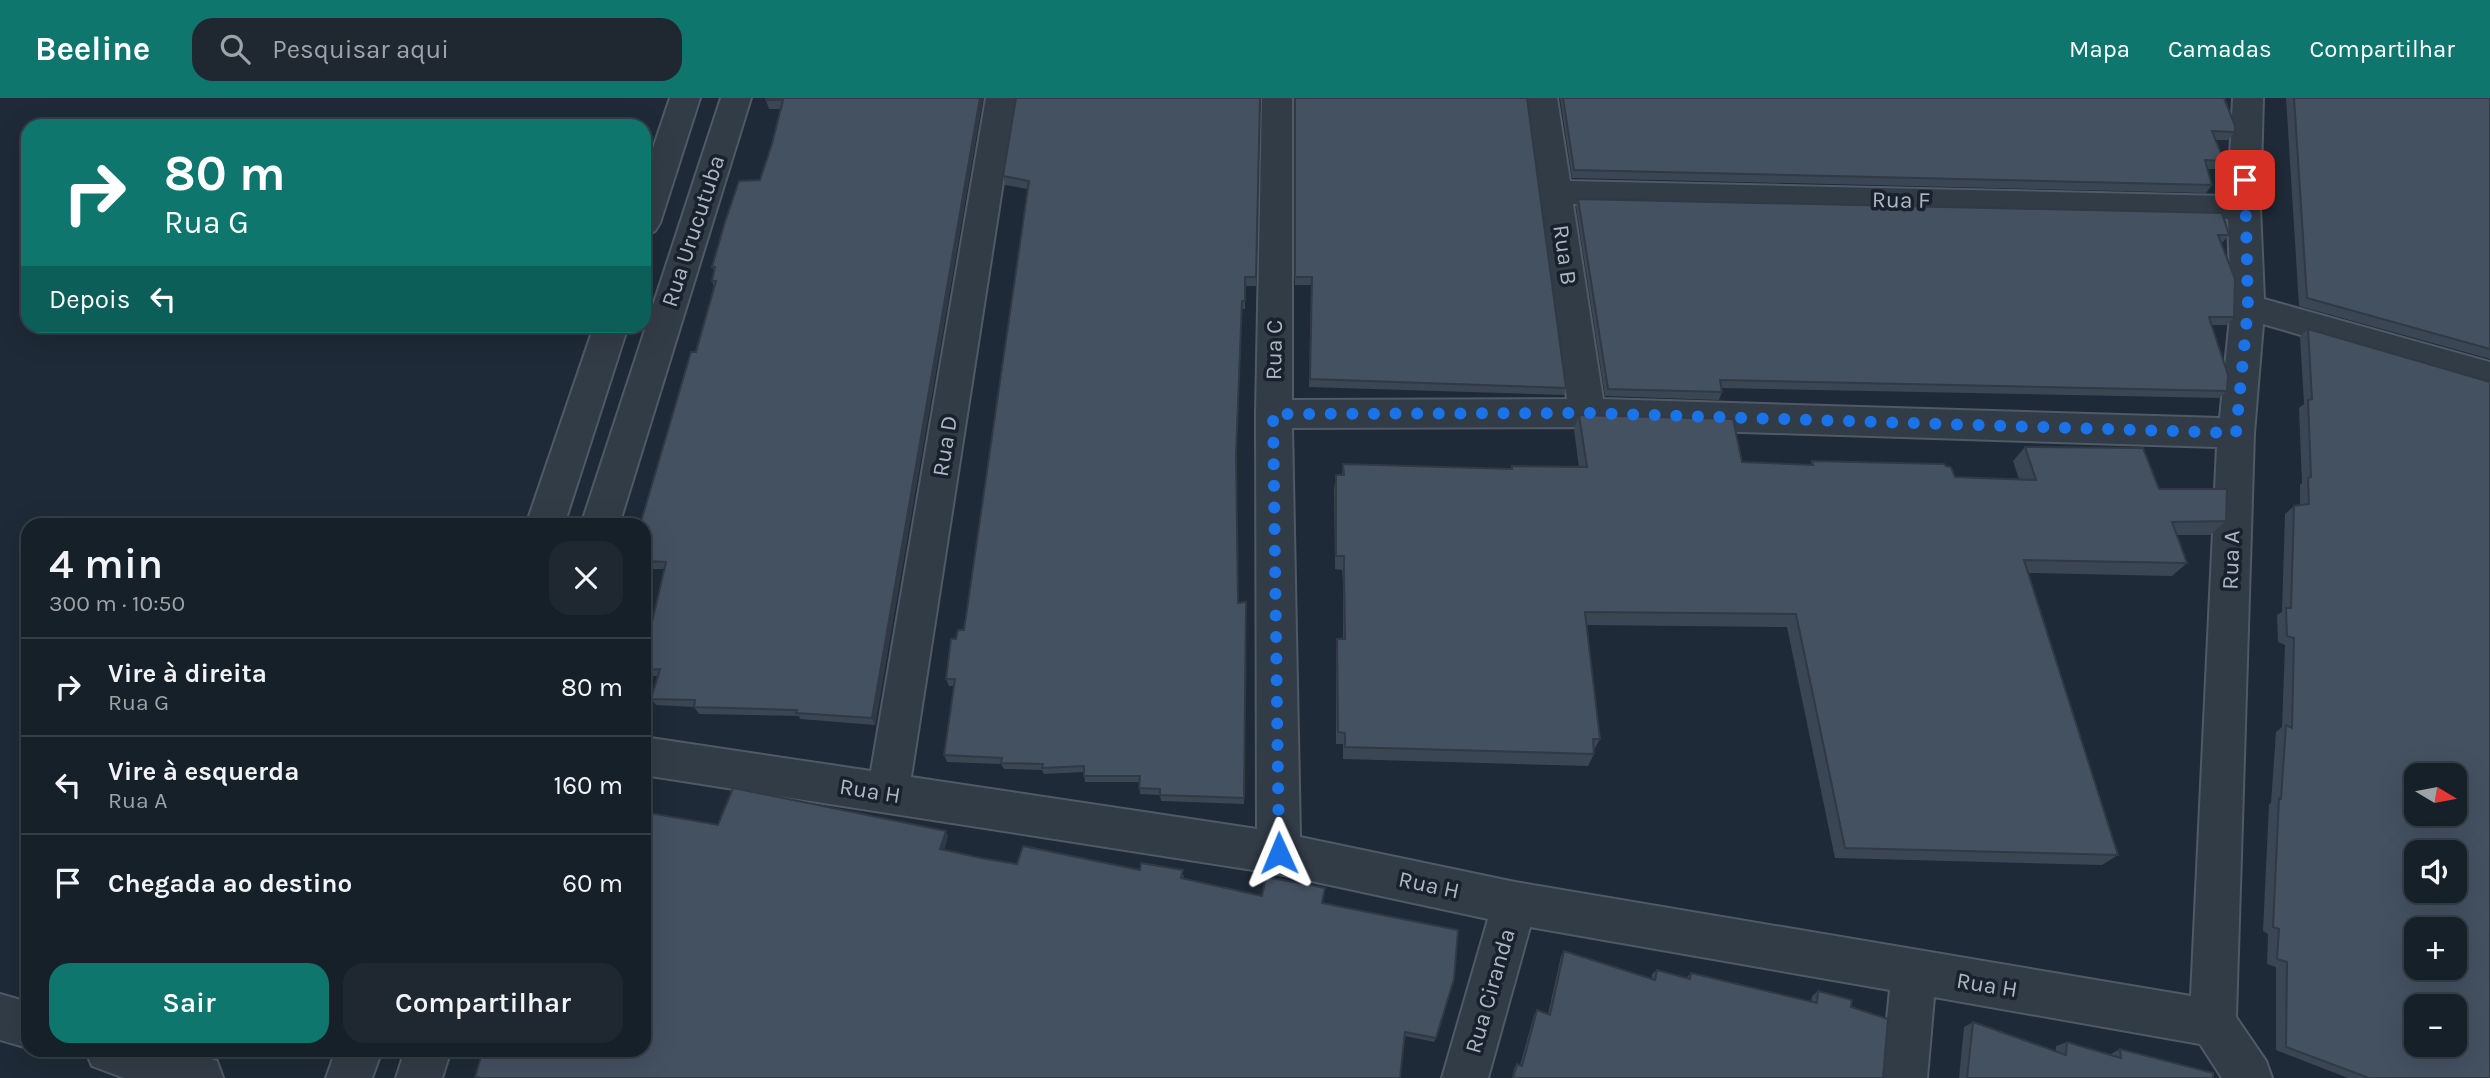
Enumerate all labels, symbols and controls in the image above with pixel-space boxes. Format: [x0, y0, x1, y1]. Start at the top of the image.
search box [192, 18, 682, 81]
text: Beeline [35, 30, 150, 68]
icon: search [216, 30, 254, 68]
text: Pesquisar aqui [272, 34, 449, 65]
text: Mapa [2069, 35, 2130, 63]
text: Camadas [2168, 35, 2272, 63]
text: Compartilhar [2310, 35, 2455, 63]
text: 80 m [164, 145, 286, 202]
icon: right [49, 147, 140, 238]
pin [2215, 150, 2275, 210]
street label: Rua Urucutuba [656, 152, 730, 310]
icon: arrive [2226, 161, 2264, 199]
street label: Rua F [1872, 186, 1930, 214]
text: Rua G [164, 204, 249, 241]
street label: Rua B [1547, 223, 1583, 287]
icon: left [144, 280, 182, 318]
text: Depois [49, 284, 130, 315]
street label: Rua C [1260, 320, 1288, 380]
street label: Rua D [927, 414, 963, 478]
street label: Rua A [2216, 530, 2246, 590]
text: 4 min [49, 539, 163, 589]
button: close [549, 541, 623, 615]
text: 300 m · 10:50 [49, 590, 185, 617]
text: Vire à direita [108, 658, 267, 689]
icon: right [49, 668, 87, 706]
text: 80 m [561, 672, 623, 703]
text: Rua G [108, 689, 169, 716]
text: Vire à esquerda [108, 756, 299, 787]
north arrow [2404, 763, 2468, 826]
map controls [2404, 763, 2467, 1057]
icon: left [49, 766, 87, 804]
text: 160 m [554, 770, 623, 801]
street label: Rua H [838, 773, 902, 809]
text: Rua A [108, 787, 167, 814]
position arrow [1242, 816, 1316, 890]
button: sound [2404, 840, 2467, 903]
icon: arrive [49, 864, 87, 902]
street label: Rua H [1396, 865, 1462, 905]
text: Chegada ao destino [108, 868, 352, 899]
text: 60 m [562, 868, 623, 899]
button: + [2404, 917, 2467, 980]
street label: Rua Ciranda [1459, 926, 1521, 1056]
button: Sair [49, 963, 329, 1043]
button: Compartilhar [343, 963, 623, 1043]
street label: Rua H [1955, 967, 2019, 1003]
button: − [2404, 994, 2467, 1057]

